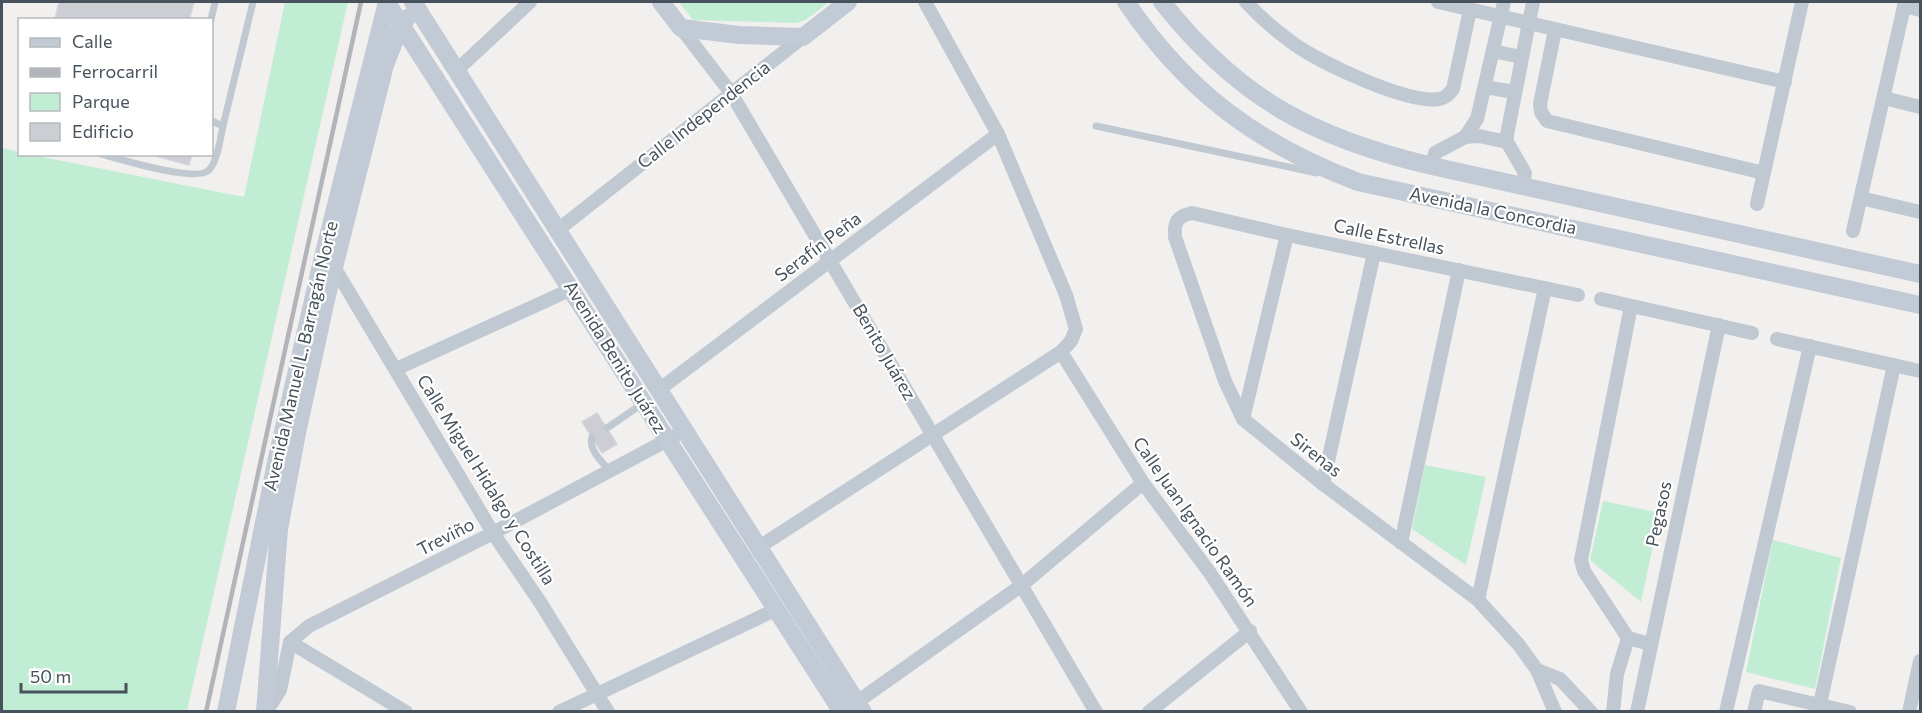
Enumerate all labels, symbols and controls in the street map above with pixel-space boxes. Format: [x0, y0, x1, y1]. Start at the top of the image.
legend [18, 18, 213, 156]
text: Calle [72, 30, 112, 52]
street label: Calle Independencia [633, 55, 774, 173]
text: Ferrocarril [72, 60, 158, 82]
text: Parque [72, 90, 130, 112]
text: Edificio [72, 120, 134, 142]
street label: Avenida la Concordia [1408, 182, 1579, 238]
street label: Serafín Peña [770, 207, 865, 286]
street label: Calle Estrellas [1332, 214, 1447, 259]
street label: Avenida Manuel L. Barragán Norte [258, 219, 342, 493]
street label: Avenida Benito Juárez [560, 276, 672, 437]
street label: Benito Juárez [848, 299, 921, 404]
street label: Calle Miguel Hidalgo y Costilla [413, 370, 561, 589]
street label: Sirenas [1286, 427, 1347, 481]
street label: Calle Juan Ignacio Ramón [1129, 432, 1263, 611]
street label: Pegasos [1640, 479, 1676, 549]
street label: Treviño [413, 512, 478, 560]
scale bar [21, 656, 126, 694]
text: 50 m [30, 665, 71, 687]

